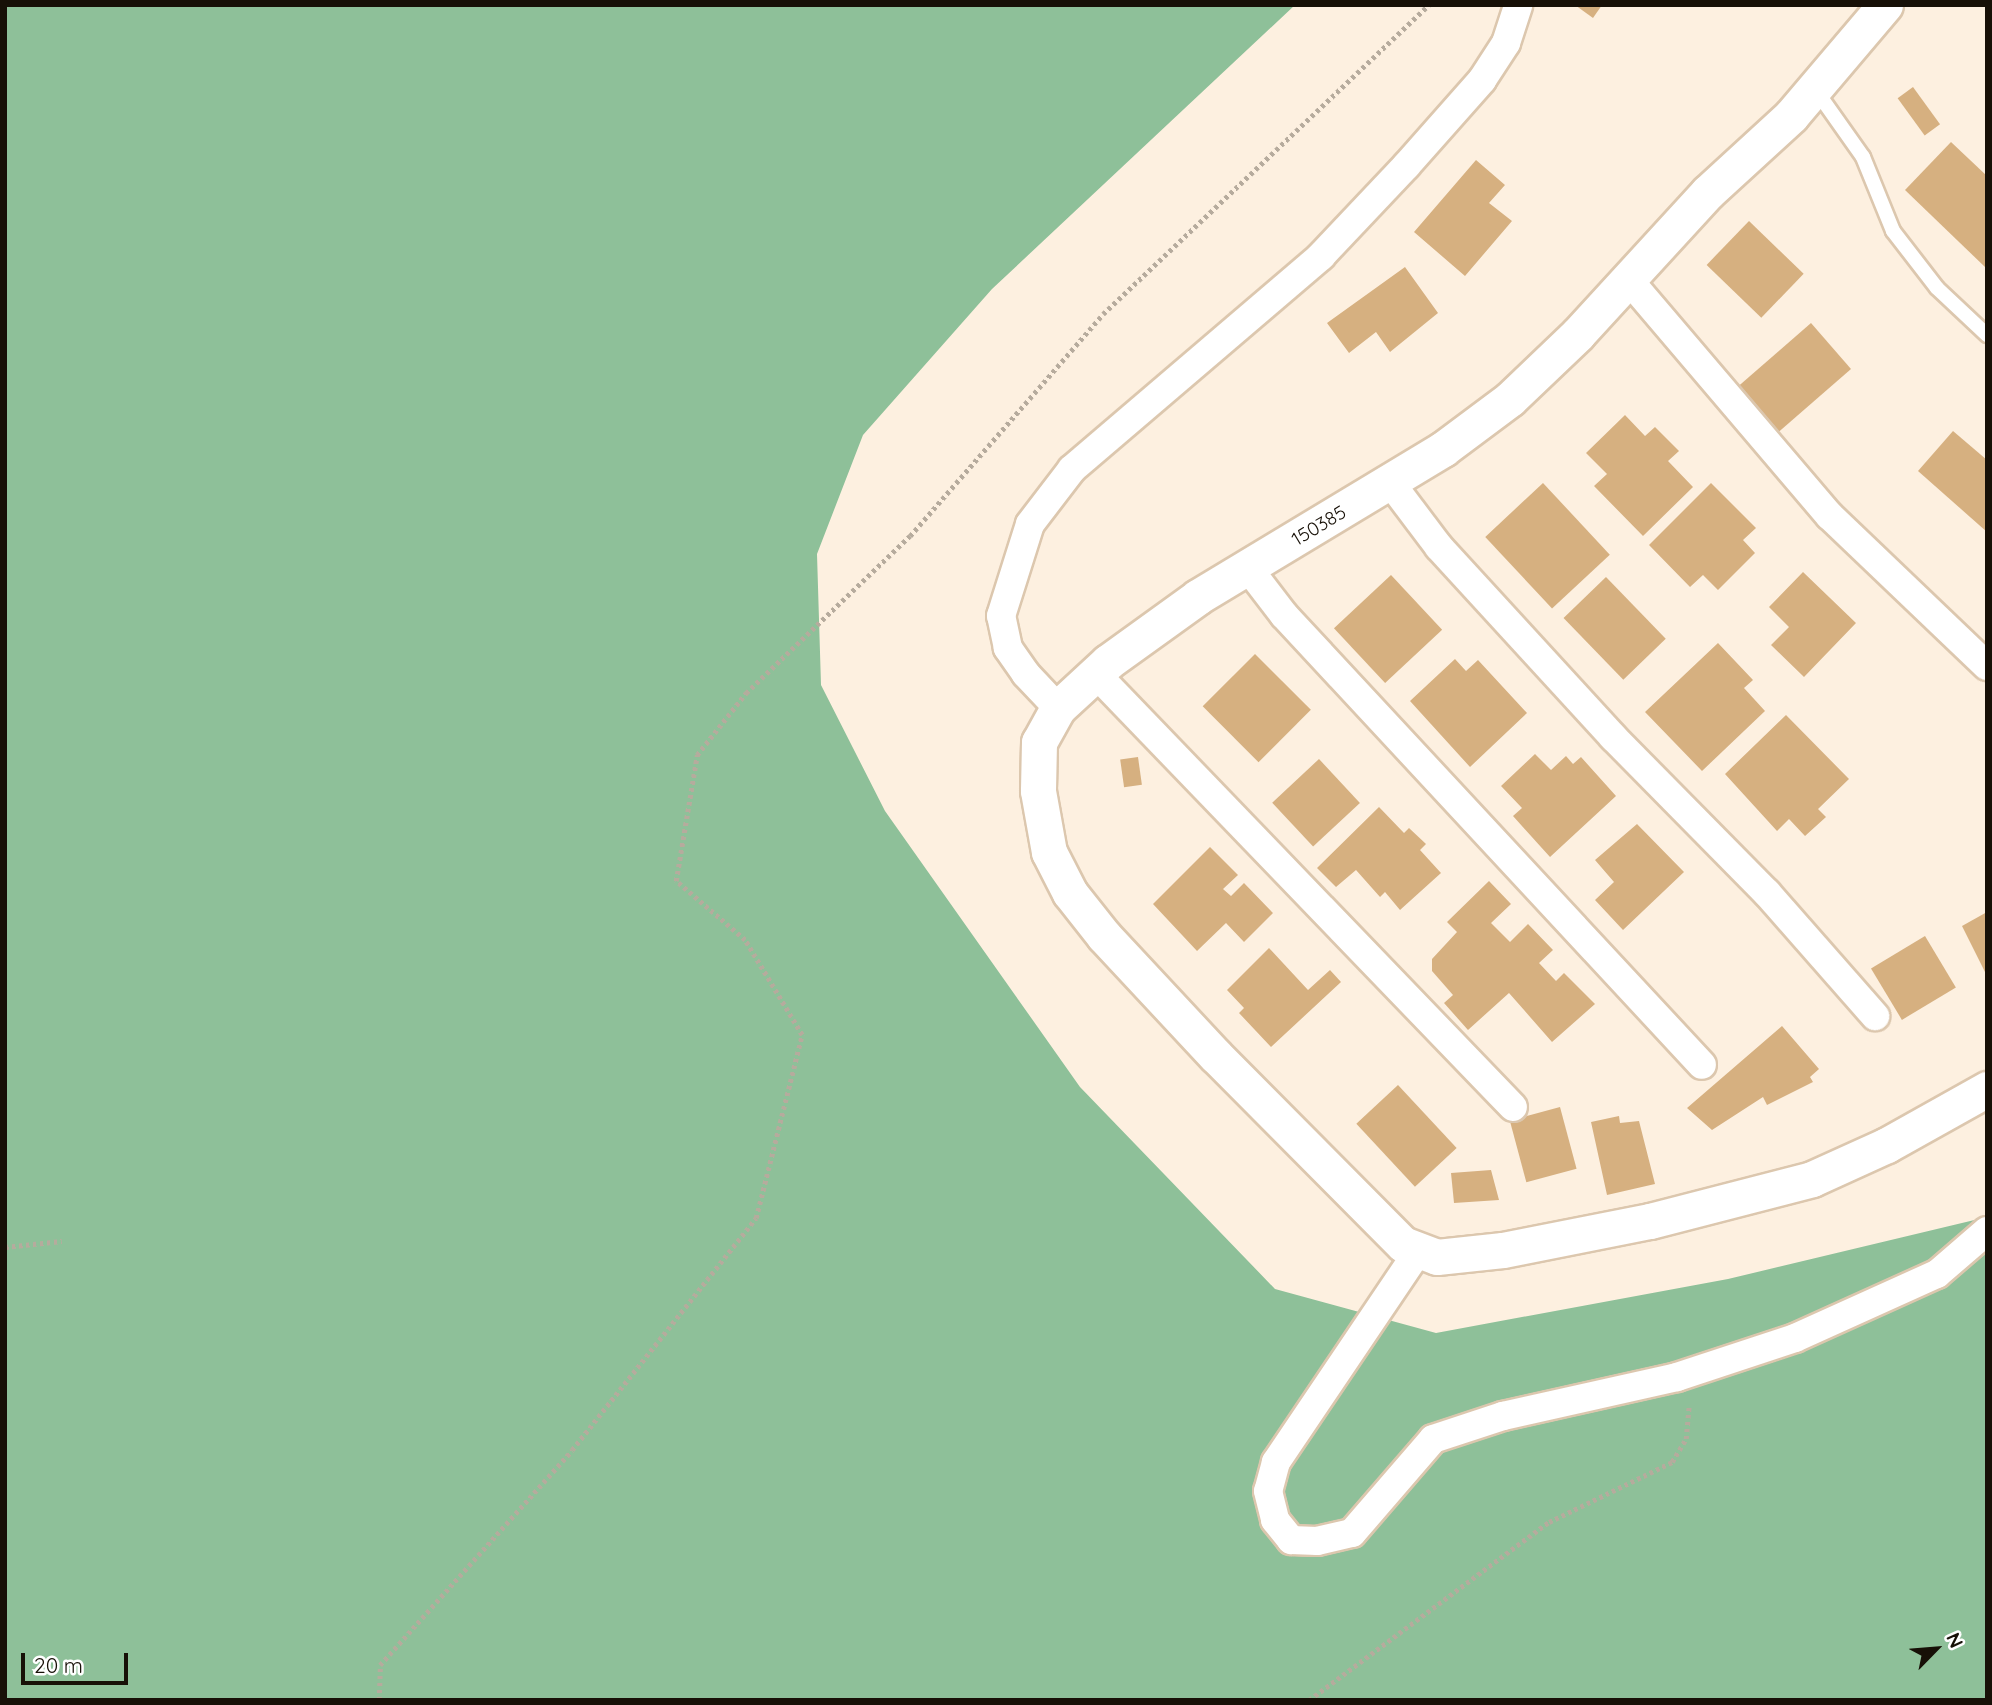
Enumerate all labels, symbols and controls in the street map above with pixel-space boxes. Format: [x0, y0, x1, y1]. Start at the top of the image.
street label: 150385 [1288, 501, 1350, 551]
north arrow [1901, 1614, 1971, 1684]
text: N [1941, 1629, 1969, 1652]
scale bar [24, 1638, 131, 1682]
text: 20 m [34, 1652, 83, 1678]

